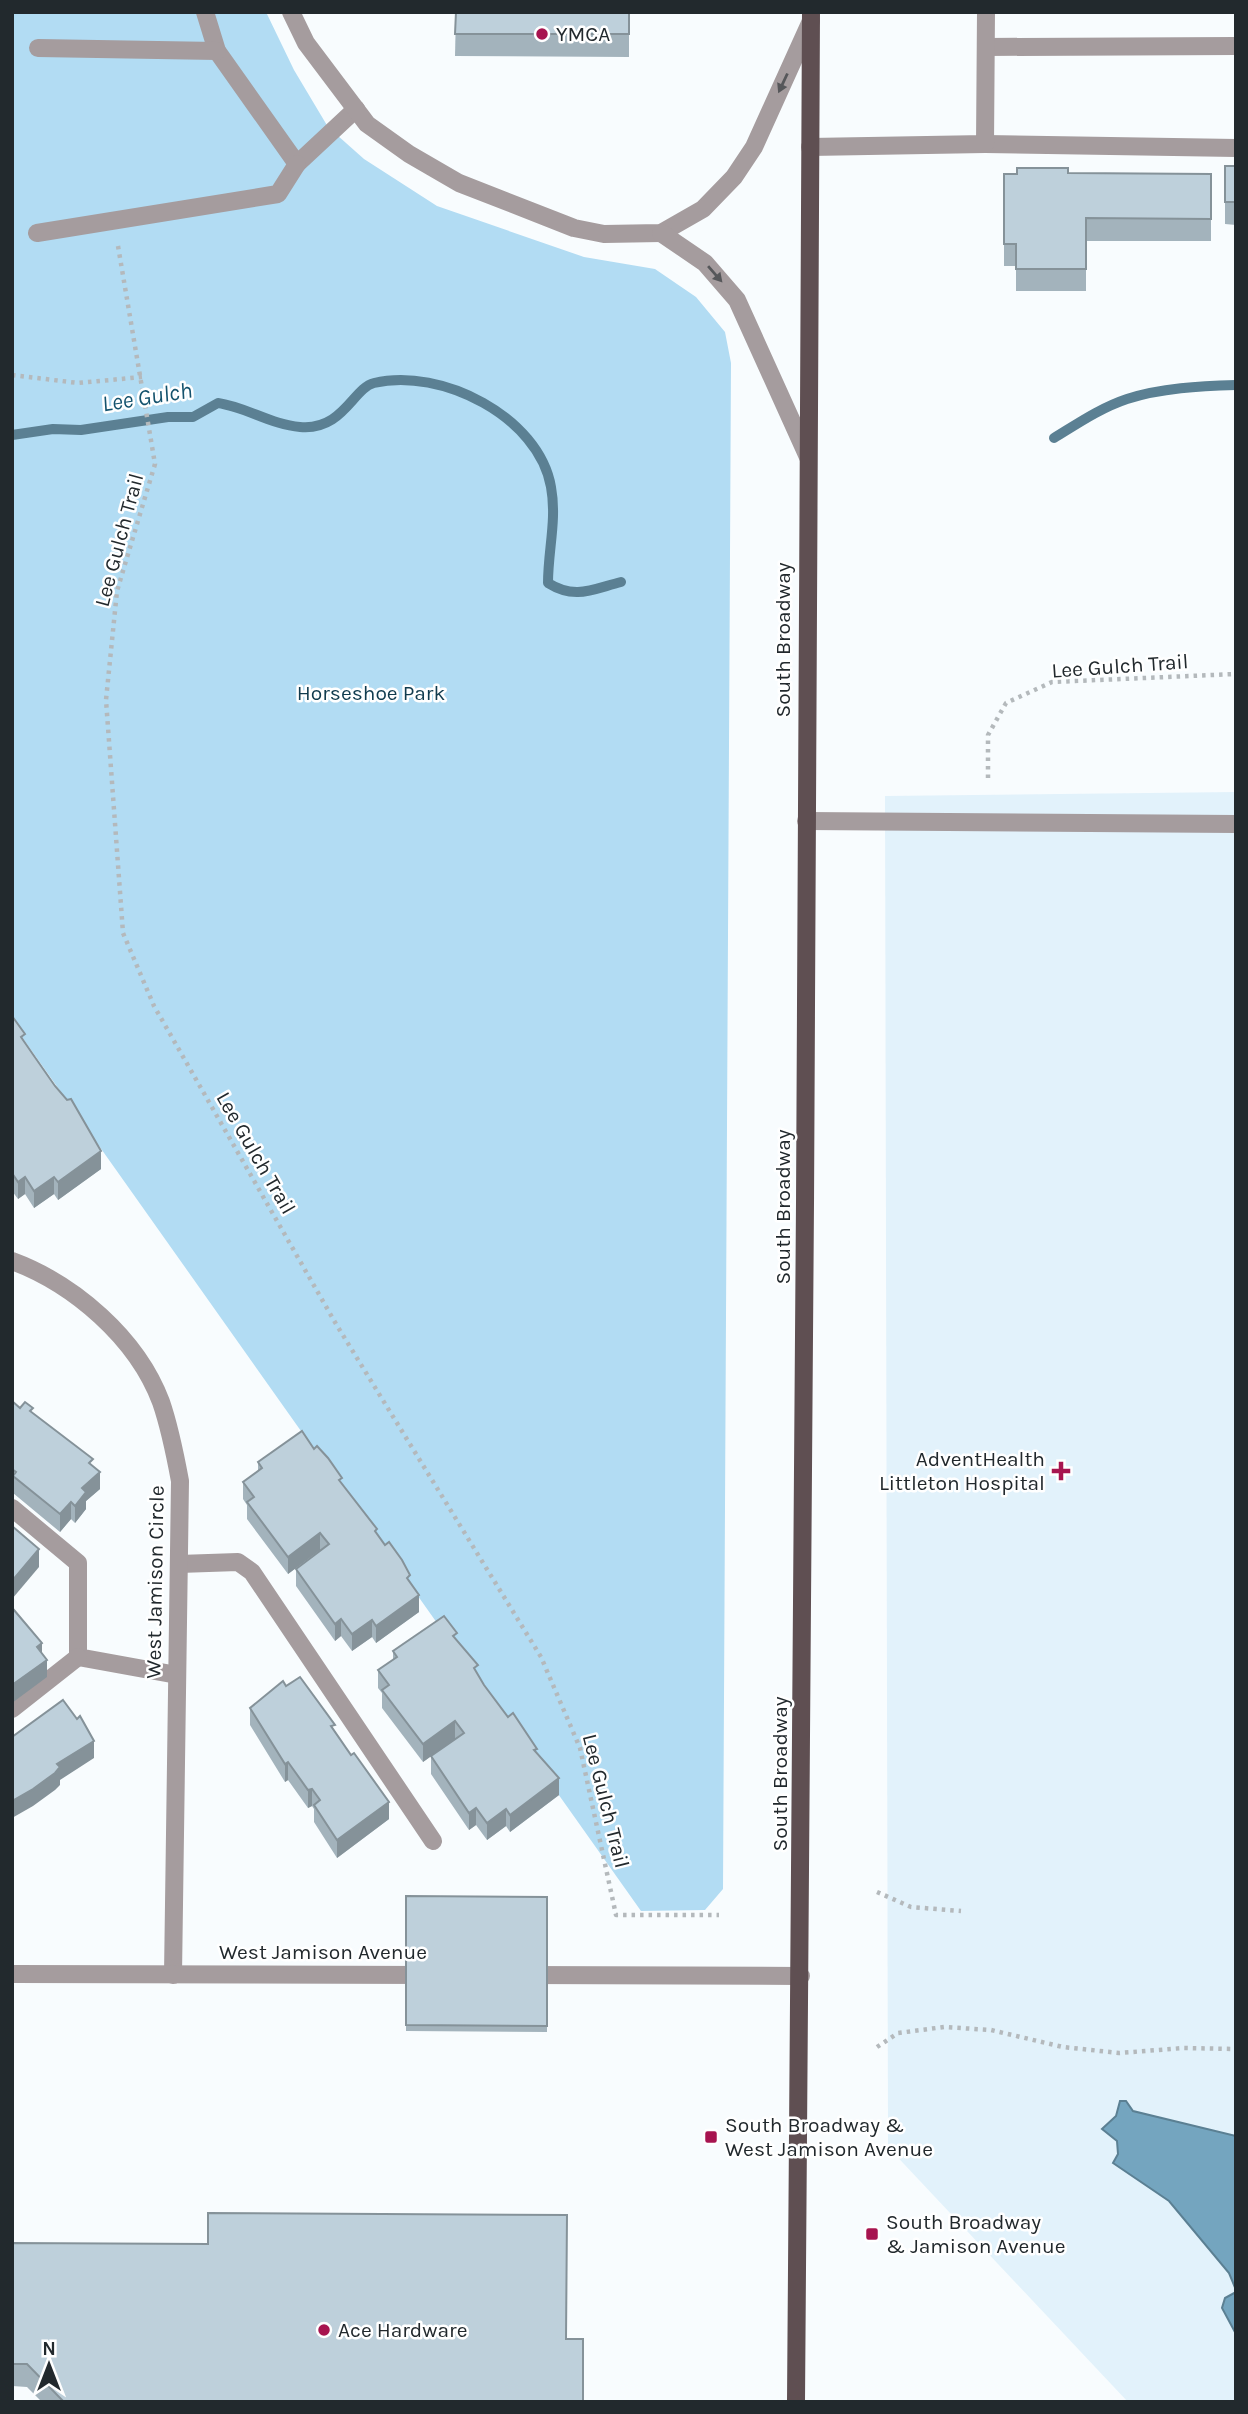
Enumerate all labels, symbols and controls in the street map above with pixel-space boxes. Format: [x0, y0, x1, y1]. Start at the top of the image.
place label: YMCA [556, 22, 610, 46]
marker: YMCA [534, 26, 550, 42]
one-way arrow [777, 73, 789, 93]
one-way arrow [707, 265, 723, 283]
water label: Lee Gulch [100, 377, 194, 417]
street label: Lee Gulch Trail [90, 471, 148, 609]
street label: South Broadway [771, 562, 795, 718]
street label: Lee Gulch Trail [1051, 649, 1189, 683]
park label: Horseshoe Park [297, 681, 445, 705]
street label: Lee Gulch Trail [211, 1088, 301, 1218]
street label: South Broadway [771, 1129, 795, 1285]
place label: AdventHealth Littleton Hospital [879, 1447, 1045, 1495]
marker: AdventHealth Littleton Hospital [1051, 1461, 1071, 1481]
street label: West Jamison Circle [141, 1485, 169, 1679]
street label: South Broadway [768, 1696, 792, 1852]
street label: Lee Gulch Trail [578, 1732, 634, 1870]
street label: West Jamison Avenue [219, 1940, 427, 1964]
place label: South Broadway & West Jamison Avenue [725, 2113, 933, 2161]
marker: South Broadway & West Jamison Avenue [703, 2129, 719, 2145]
place label: South Broadway & Jamison Avenue [886, 2210, 1065, 2258]
marker: South Broadway & Jamison Avenue [864, 2226, 880, 2242]
place label: Ace Hardware [338, 2318, 467, 2342]
marker: Ace Hardware [316, 2322, 332, 2338]
north arrow [14, 2330, 84, 2400]
text: N [42, 2338, 56, 2360]

